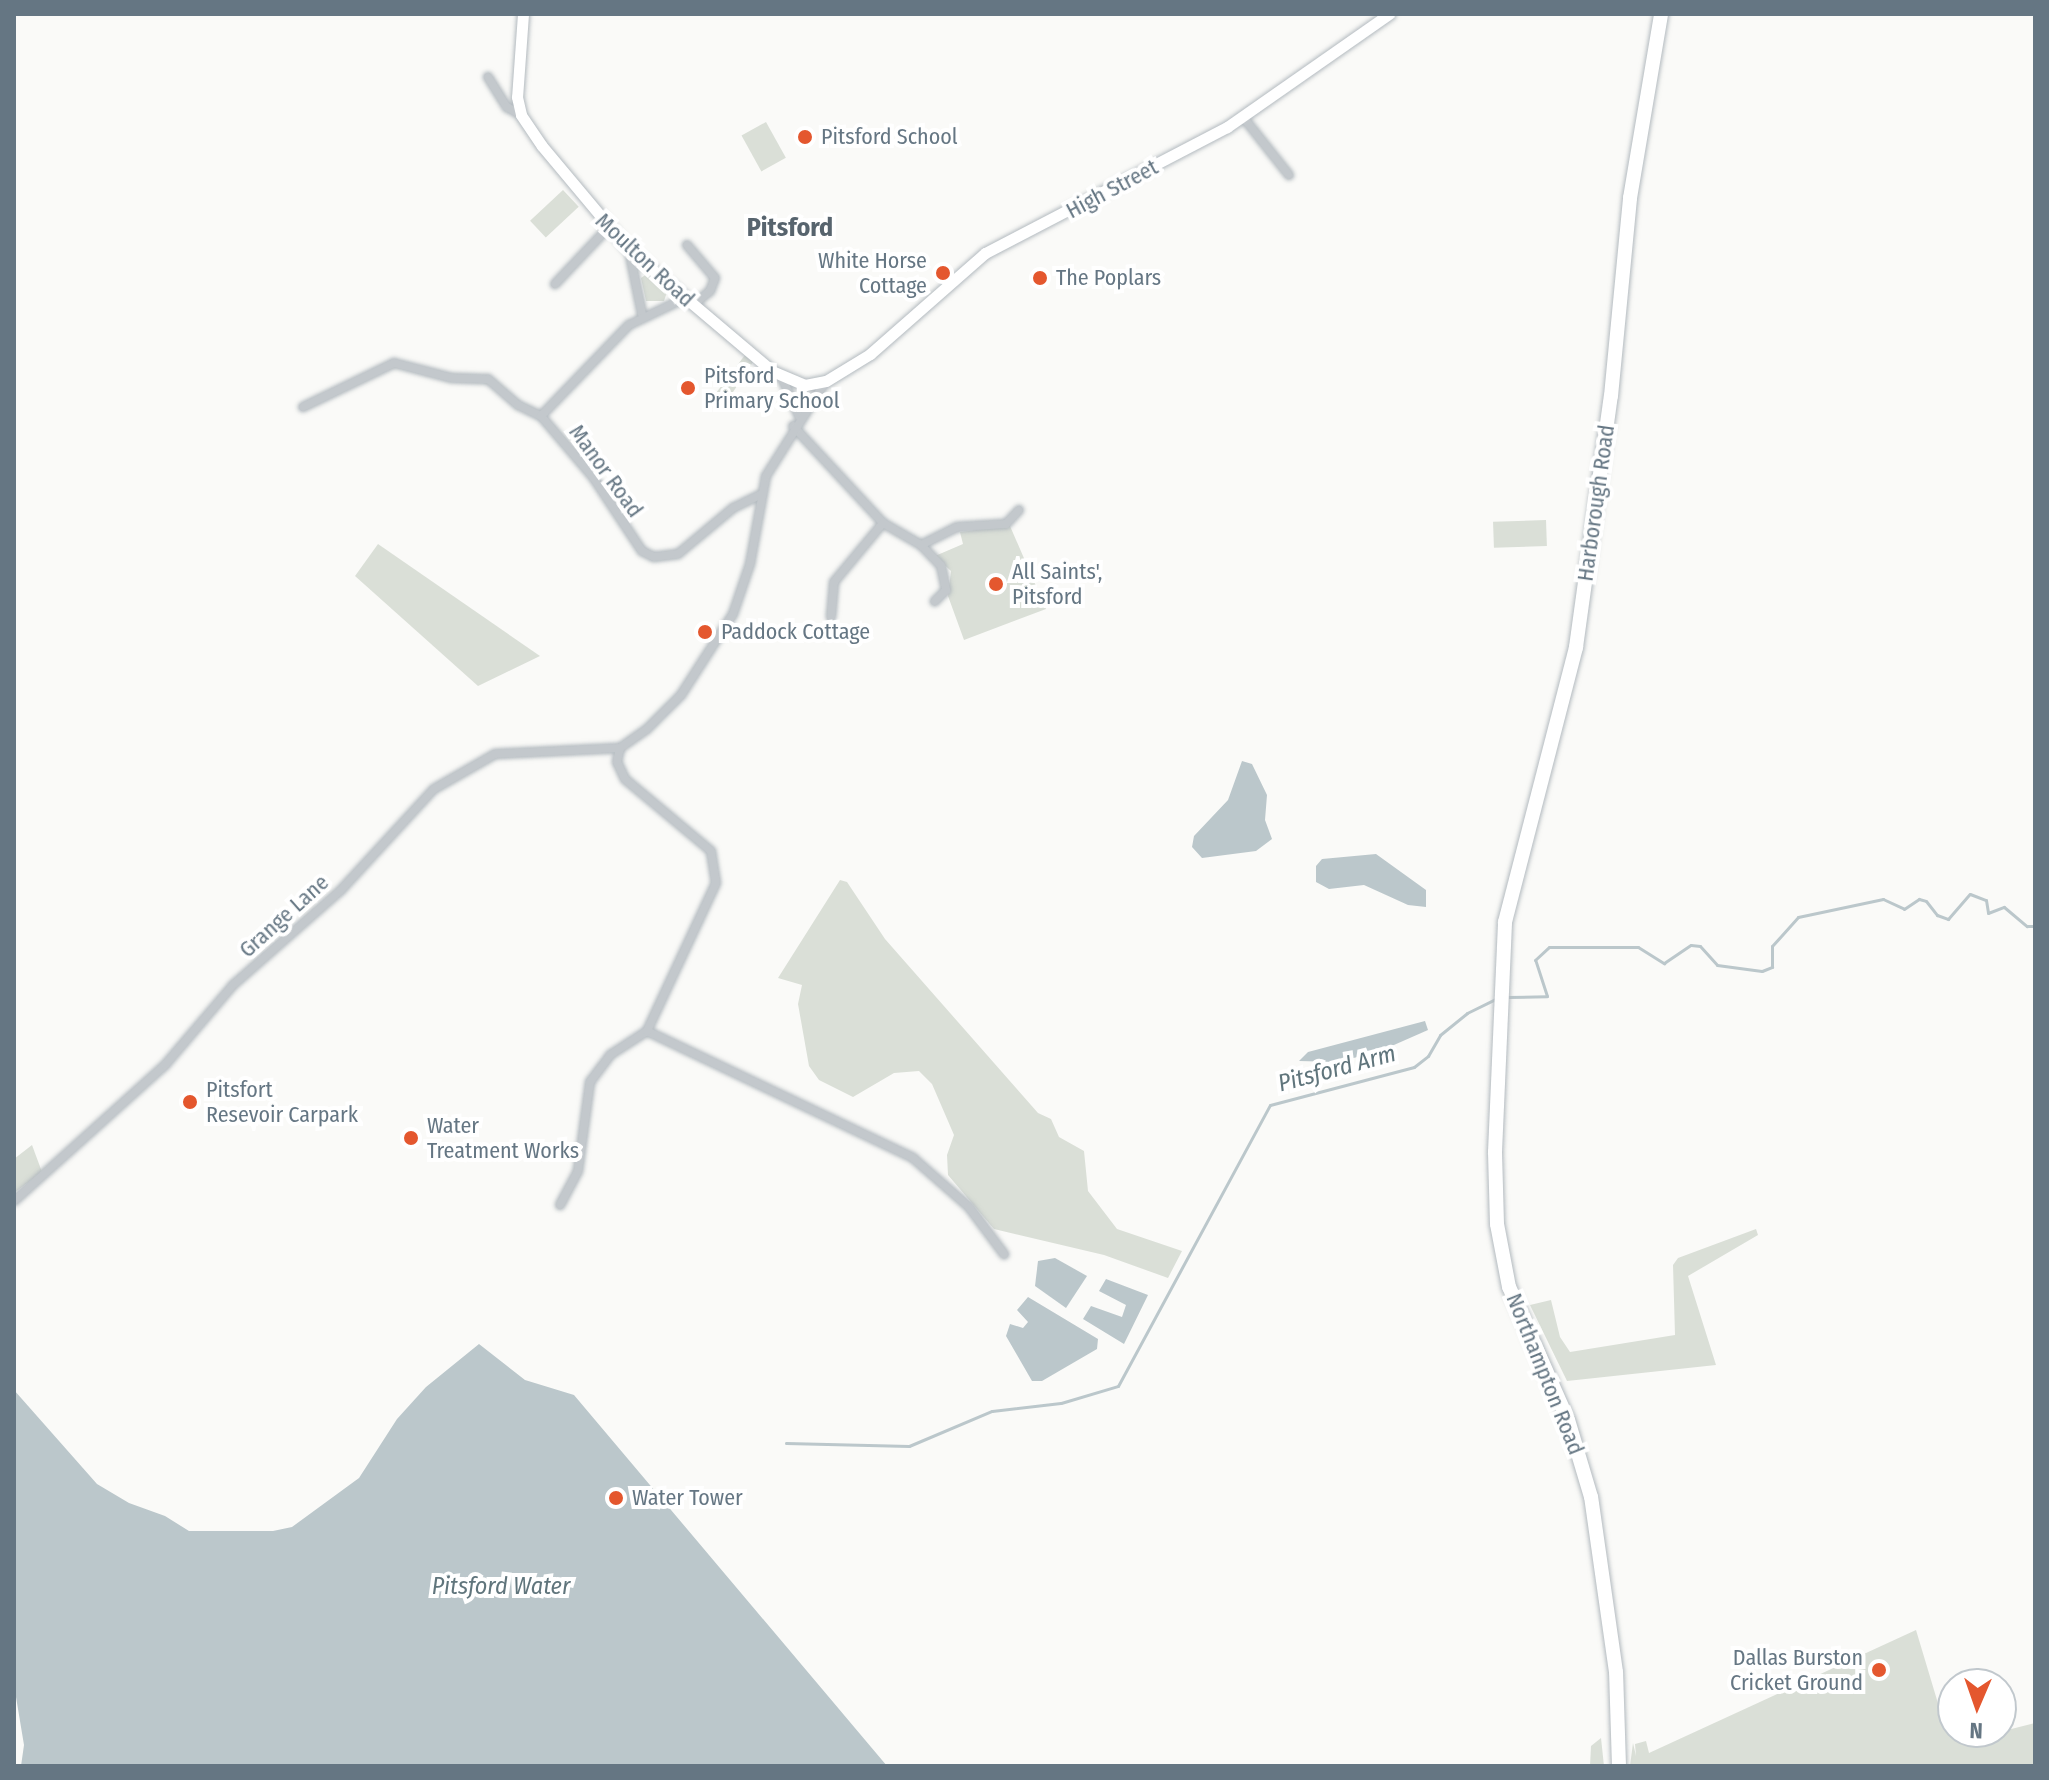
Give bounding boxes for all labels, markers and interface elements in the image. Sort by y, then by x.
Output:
place label: Pitsford School [821,124,958,150]
marker: Pitsford School [796,128,814,146]
street label: High Street [1062,154,1162,224]
street label: Moulton Road [590,208,700,312]
district label: Pitsford [747,212,833,244]
place label: White Horse Cottage [818,247,927,298]
marker: White Horse Cottage [934,264,952,282]
place label: The Poplars [1056,265,1161,291]
marker: The Poplars [1031,269,1049,287]
place label: Pitsford Primary School [704,362,840,414]
marker: Pitsford Primary School [679,379,697,397]
street label: Manor Road [564,420,648,522]
street label: Harborough Road [1572,423,1620,583]
place label: All Saints', Pitsford [1012,558,1102,610]
marker: All Saints', Pitsford [987,575,1005,593]
place label: Paddock Cottage [721,619,870,645]
marker: Paddock Cottage [696,623,714,641]
street label: Grange Lane [234,869,334,963]
water label: Pitsford Arm [1275,1039,1399,1099]
place label: Pitsfort Resevoir Carpark [206,1076,358,1128]
marker: Pitsfort Resevoir Carpark [181,1093,199,1111]
place label: Water Treatment Works [427,1112,579,1164]
marker: Water Treatment Works [402,1129,420,1147]
street label: Northampton Road [1501,1290,1589,1458]
place label: Water Tower [632,1485,743,1511]
marker: Water Tower [607,1489,625,1507]
water label: Pitsford Water [432,1573,570,1601]
place label: Dallas Burston Cricket Ground [1730,1644,1863,1696]
marker: Dallas Burston Cricket Ground [1870,1661,1888,1679]
north arrow [1937,1668,2017,1748]
text: N [1969,1717,1983,1744]

